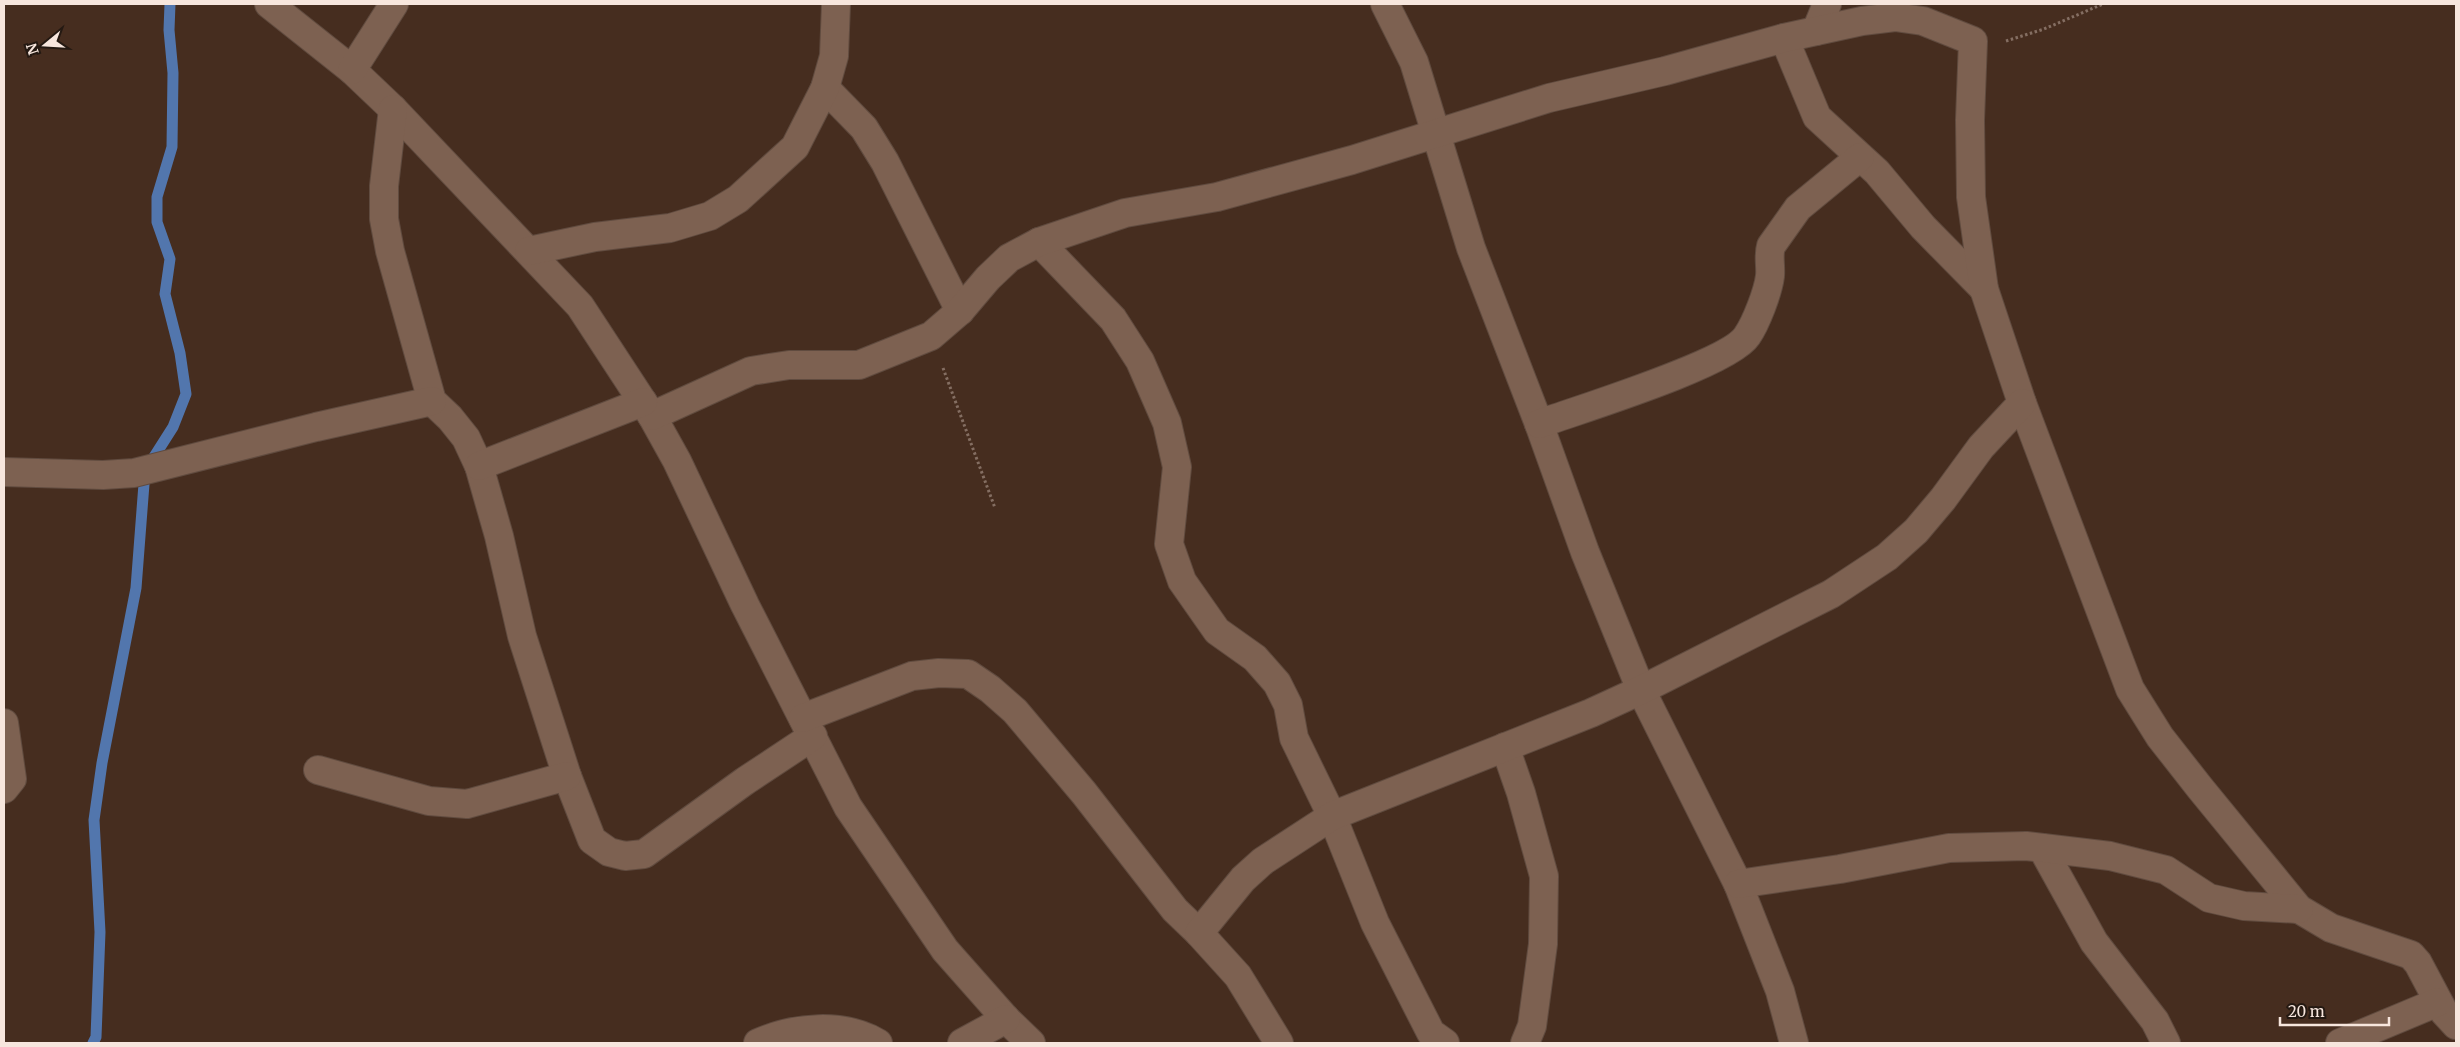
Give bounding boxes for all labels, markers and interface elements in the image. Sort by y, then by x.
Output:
north arrow [20,20,70,70]
text: N [22,41,43,57]
scale bar [2280,994,2389,1026]
text: 20 m [2288,1002,2325,1021]

